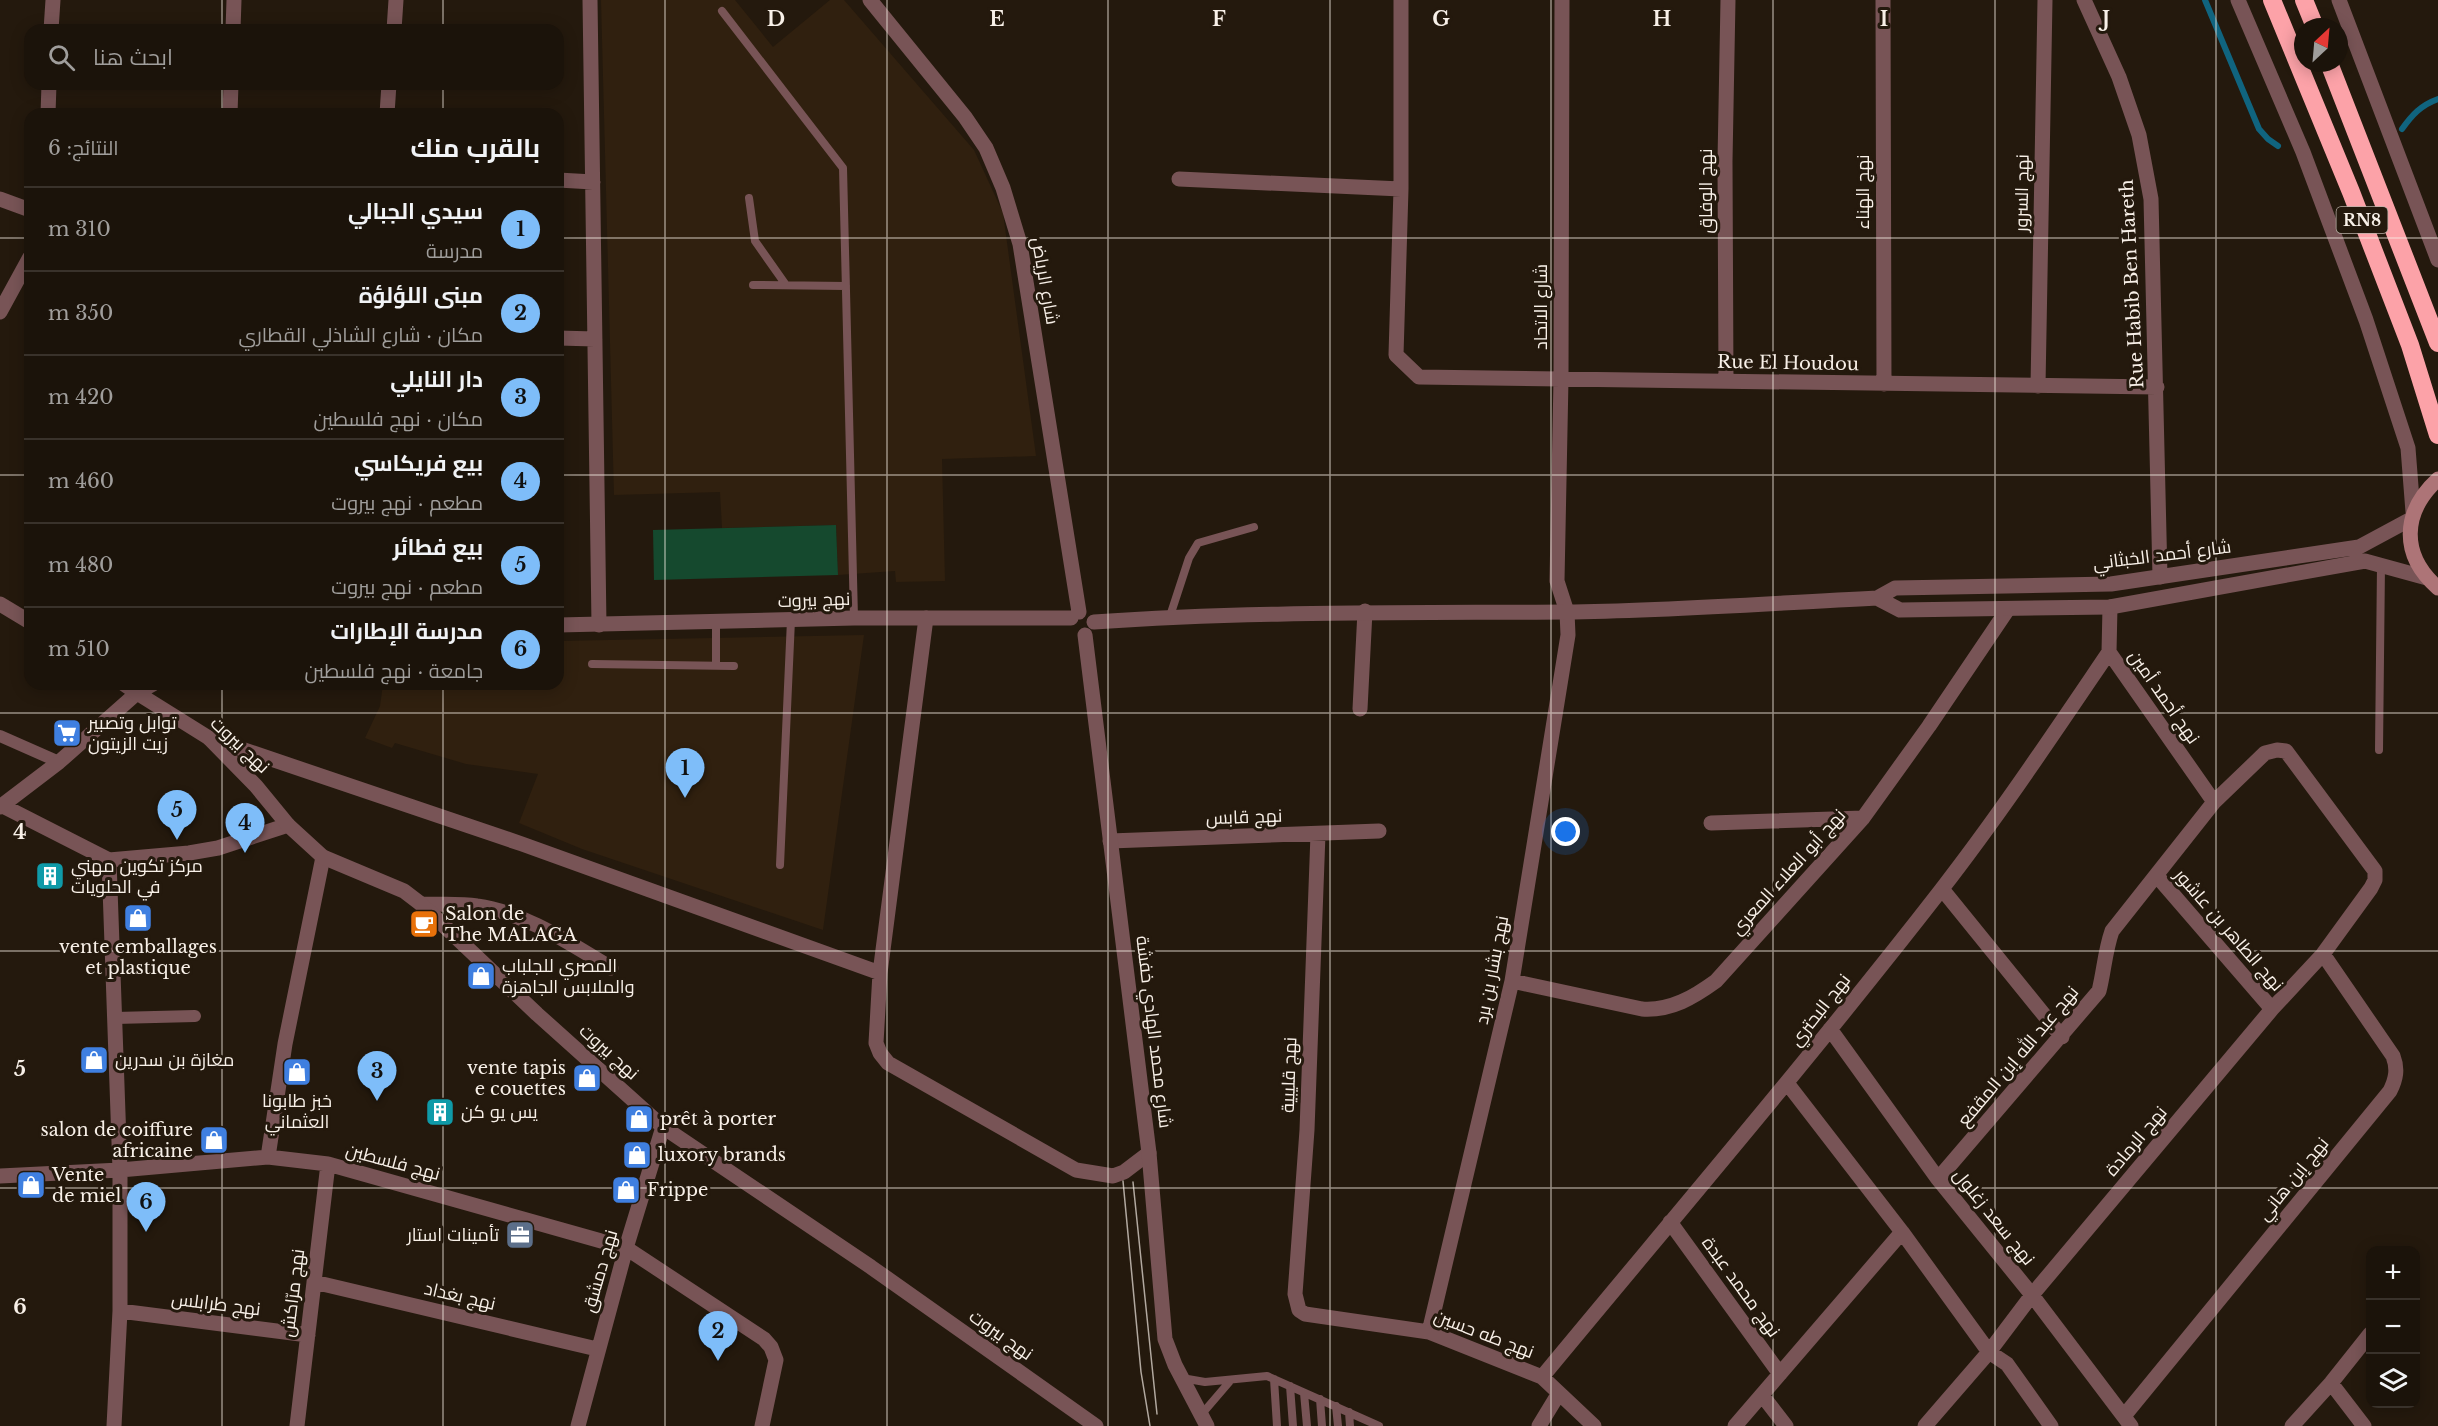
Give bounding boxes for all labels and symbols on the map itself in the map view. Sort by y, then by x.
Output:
text: D [767,7,785,31]
text: E [989,7,1005,31]
text: F [1212,7,1226,31]
text: G [1432,7,1450,31]
text: H [1653,7,1672,31]
text: I [1880,7,1888,31]
text: J [2098,7,2110,31]
north arrow [2294,18,2348,72]
street label: نهج الوفاق [1695,148,1718,234]
street label: نهج الهناء [1852,154,1875,230]
street label: نهج السرور [2010,154,2035,233]
street label: Rue Habib Ben Hareth [2116,179,2148,389]
road number: RN8 [2336,207,2388,233]
street label: شارع الرياض [1026,236,1063,327]
street label: شارع الاتحاد [1530,264,1553,350]
street label: Rue El Houdou [1717,351,1859,375]
street label: شارع أحمد الخبثاني [2092,536,2233,577]
street label: نهج بيروت [777,588,851,613]
street label: نهج أحمد أمين [2123,646,2204,749]
place label: توابل وتصبير زيت الزيتون [87,712,177,755]
street label: نهج بيروت [205,712,274,779]
supermarket icon: توابل وتصبير زيت الزيتون [51,717,83,749]
pin: 1 [666,748,704,798]
pin: 5 [158,790,196,840]
pin: 4 [226,804,264,853]
street label: نهج قابس [1205,805,1283,830]
street label: نهج أبو العلاء المعري [1726,805,1852,941]
your location [1551,817,1580,846]
text: 4 [13,820,27,844]
place label: مركز تكوين مهني في الحلويات [71,855,203,901]
building icon: مركز تكوين مهني في الحلويات [34,860,66,892]
street label: نهج الطاهر بن عاشور [2168,863,2288,996]
shop icon: vente emballages et plastique [122,902,154,934]
place label: Salon de The MALAGA [445,903,578,946]
cafe icon: Salon de The MALAGA [408,908,440,940]
street label: نهج بشار بن برد [1471,914,1514,1026]
street label: شارع محمد الهادي خفشة [1128,935,1177,1130]
place label: vente emballages et plastique [59,936,217,979]
place label: المصري للجلباب والملابس الجاهزة [502,955,634,998]
shop icon: المصري للجلباب والملابس الجاهزة [465,960,497,992]
street label: نهج البحتري [1785,969,1857,1052]
street label: نهج عبد الله إبن المقفع [1952,981,2084,1131]
street label: نهج بيروت [574,1020,643,1085]
street label: نهج قليبية [1277,1037,1302,1113]
shop icon: مغازة بن سدرين [78,1044,110,1076]
place label: مغازة بن سدرين [115,1049,234,1071]
pin: 3 [358,1052,397,1101]
shop icon: خبز طابونا العثماني [281,1056,313,1088]
text: 5 [14,1057,26,1081]
place label: vente tapis e couettes [467,1057,566,1100]
shop icon: vente tapis e couettes [571,1062,603,1094]
place label: خبز طابونا العثماني [262,1090,332,1136]
building icon: يس يو كن [424,1096,456,1128]
place label: يس يو كن [461,1101,538,1123]
street label: نهج الرمادة [2100,1102,2172,1181]
shop icon: prêt à porter [623,1103,655,1135]
place label: prêt à porter [660,1108,777,1130]
place label: salon de coiffure africaine [41,1119,193,1162]
shop icon: salon de coiffure africaine [198,1124,230,1156]
street label: نهج إبن هاني [2253,1133,2336,1227]
street label: نهج فلسطين [343,1139,442,1186]
shop icon: luxory brands [621,1139,653,1171]
place label: luxory brands [658,1144,786,1166]
place label: Vente de miel [51,1164,121,1207]
street label: نهج سعد زغلول [1948,1164,2040,1270]
shop icon: Vente de miel [15,1169,47,1201]
shop icon: Frippe [610,1174,642,1206]
place label: Frippe [647,1179,708,1201]
pin: 6 [126,1182,166,1232]
office icon: تأمينات استار [504,1219,536,1251]
place label: تأمينات استار [406,1224,499,1246]
street label: نهج دمشق [578,1227,623,1315]
street label: نهج محمد عبدة [1696,1233,1785,1342]
street label: نهج مرّاكش [277,1248,310,1338]
street label: نهج بغداد [422,1277,498,1316]
street label: نهج طرابلس [170,1288,262,1321]
text: 6 [13,1295,27,1319]
street label: نهج بيروت [964,1305,1037,1366]
street label: نهج طه حسين [1430,1305,1537,1364]
pin: 2 [698,1312,738,1361]

